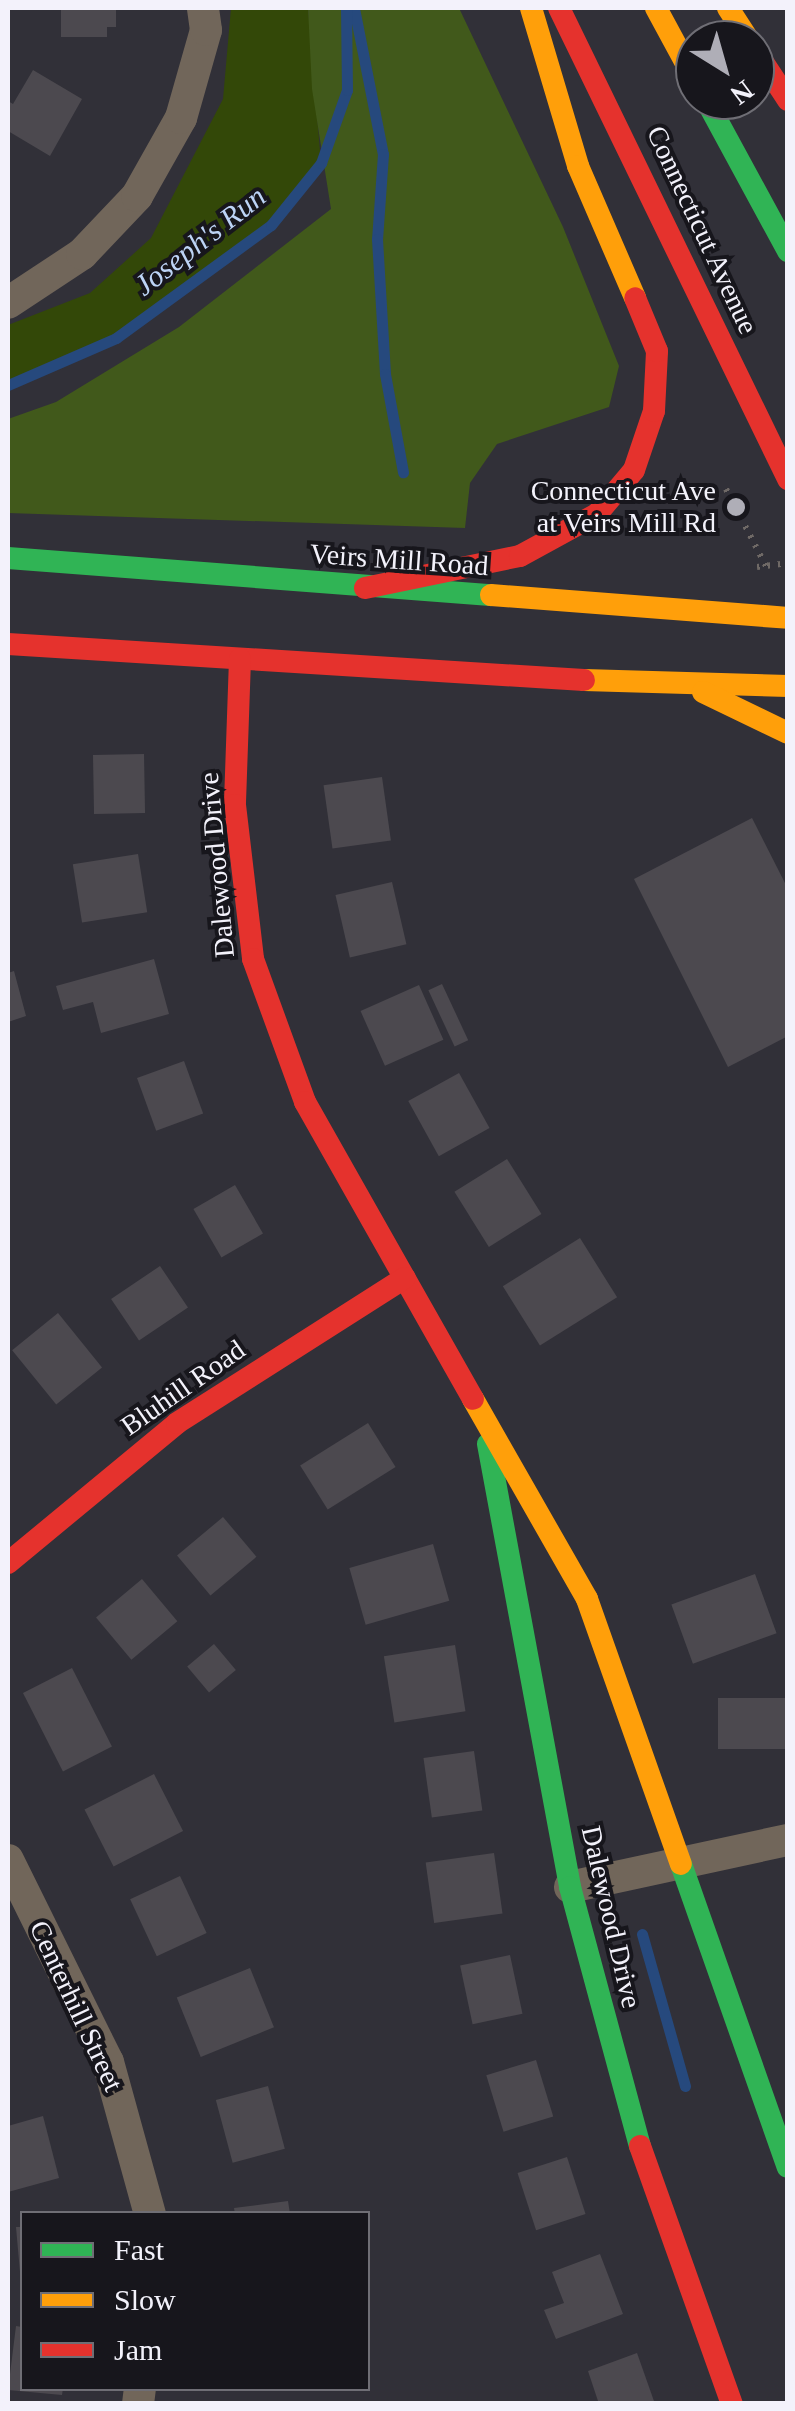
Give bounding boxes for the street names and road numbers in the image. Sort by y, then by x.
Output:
street label: Connecticut Avenue [639,120,765,340]
street label: Veirs Mill Road [309,537,489,583]
street label: Dalewood Drive [192,771,242,959]
street label: Bluhill Road [114,1333,252,1443]
street label: Dalewood Drive [574,1823,648,2011]
street label: Centerhill Street [22,1915,130,2097]

